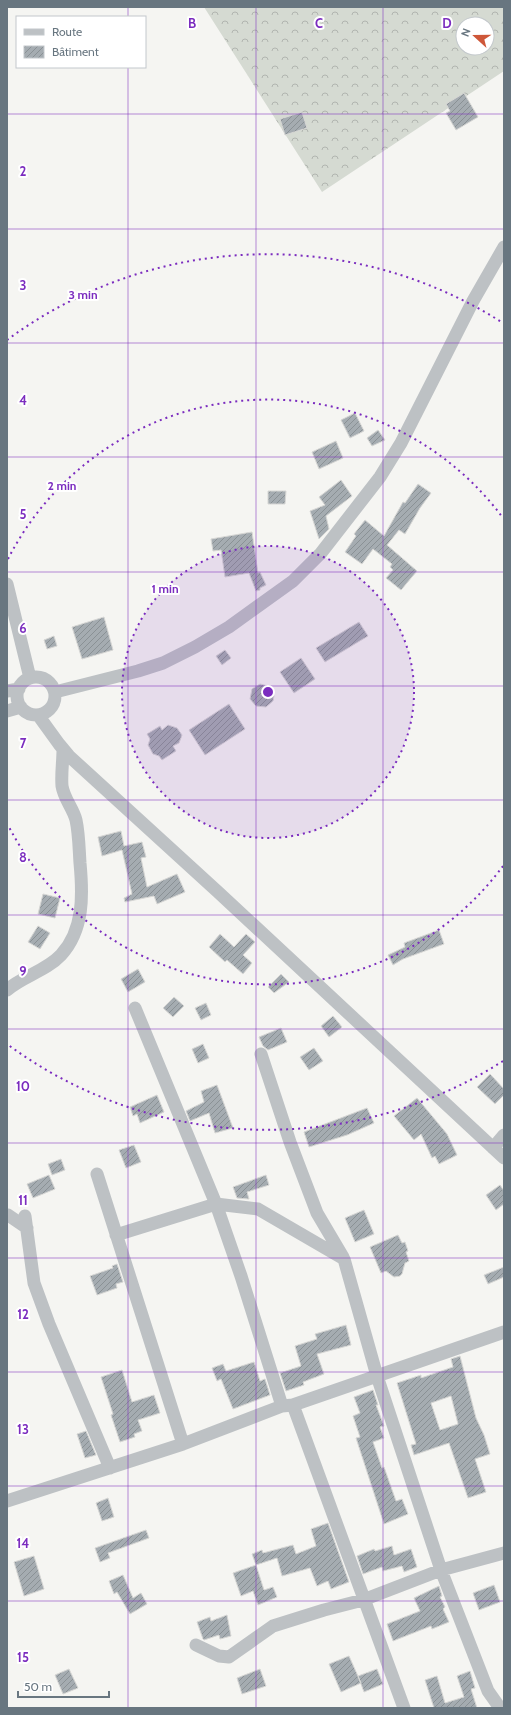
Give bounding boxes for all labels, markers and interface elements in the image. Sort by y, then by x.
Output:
text: B [188,15,196,31]
text: C [315,15,323,31]
text: D [442,15,452,31]
legend [16,16,146,68]
north arrow [455,16,495,56]
text: Route [52,24,82,39]
text: N [458,26,474,39]
text: Bâtiment [52,44,99,59]
text: 2 [20,163,27,179]
text: 3 [19,277,27,293]
text: 3 min [68,287,98,302]
text: 4 [19,392,27,408]
text: 2 min [48,478,76,493]
text: 5 [20,506,27,522]
text: 1 min [151,581,179,596]
text: 6 [19,620,27,636]
centre of rings [261,685,275,699]
text: 7 [20,735,27,751]
text: 8 [19,849,27,865]
text: 9 [19,963,27,979]
text: 10 [16,1078,30,1094]
text: 11 [18,1192,28,1208]
text: 12 [17,1306,29,1322]
text: 13 [17,1421,29,1437]
text: 14 [17,1535,29,1551]
text: 15 [17,1649,29,1665]
scale bar [18,1673,109,1699]
text: 50 m [24,1679,52,1694]

